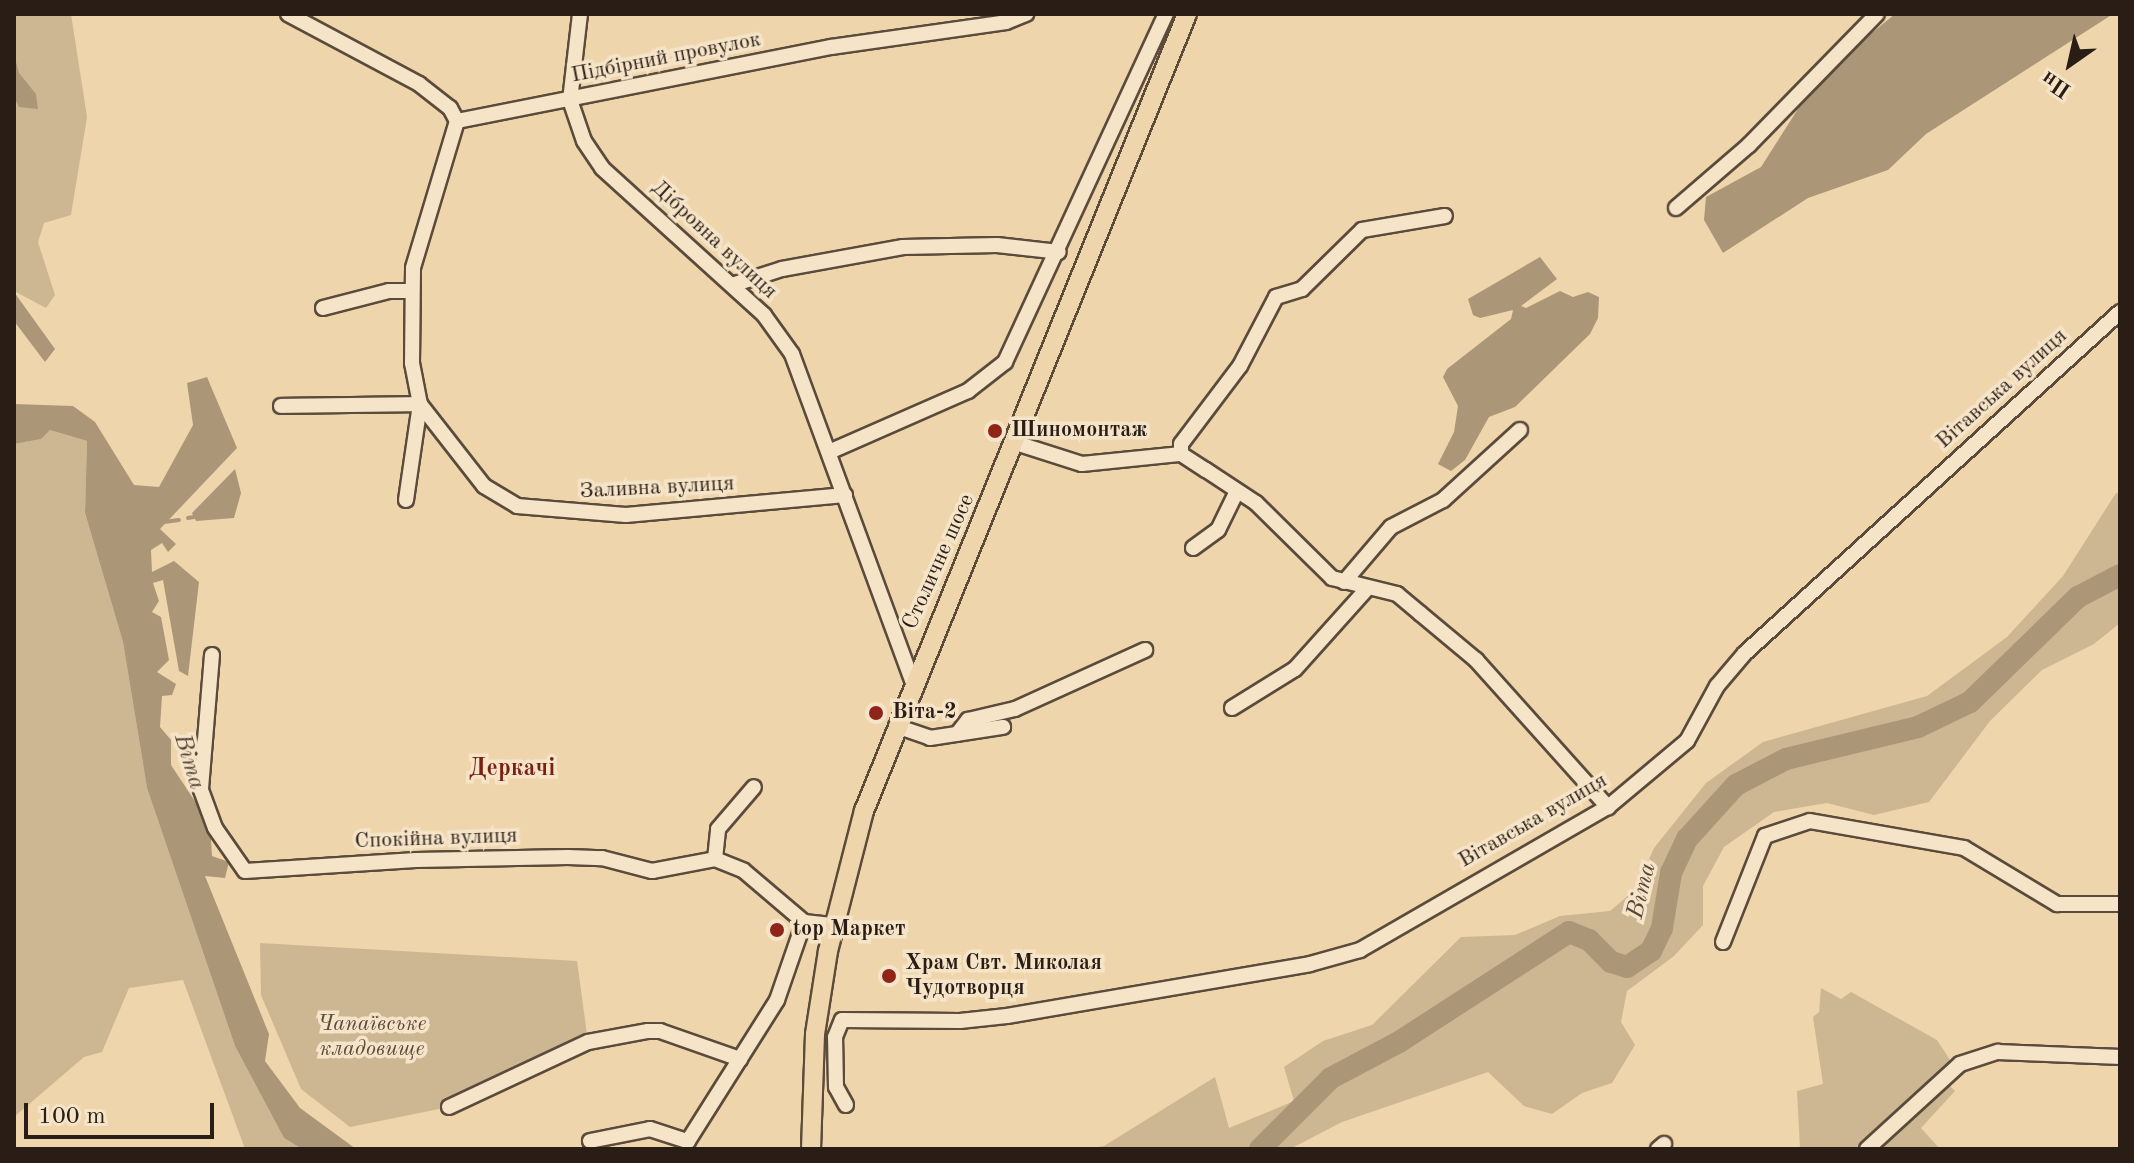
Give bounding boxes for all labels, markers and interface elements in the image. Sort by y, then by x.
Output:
north arrow [2030,24,2110,104]
street label: Підбірний провулок [569,27,763,89]
text: Пн [2038,66,2075,102]
street label: Дібровна вулиця [646,175,782,305]
street label: Вітавська вулиця [1931,323,2073,455]
place label: Шиномонтаж [1011,418,1147,444]
marker: Шиномонтаж [986,422,1004,440]
street label: Заливна вулиця [579,471,735,505]
street label: Столичне шосе [897,490,981,634]
place label: Віта-2 [892,700,957,726]
marker: Віта-2 [867,704,885,722]
water label: Віта [166,731,210,793]
district label: Деркачі [469,756,555,784]
street label: Вітавська вулиця [1454,768,1612,874]
street label: Спокійна вулиця [354,823,518,855]
water label: Віта [1622,860,1664,922]
place label: top Маркет [793,917,906,943]
marker: top Маркет [768,921,786,939]
place label: Храм Свт. Миколая Чудотворця [905,950,1102,1002]
marker: Храм Свт. Миколая Чудотворця [880,967,898,985]
park label: Чапаївське кладовище [317,1011,427,1062]
scale bar [28,1087,218,1137]
text: 100 m [38,1105,106,1129]

